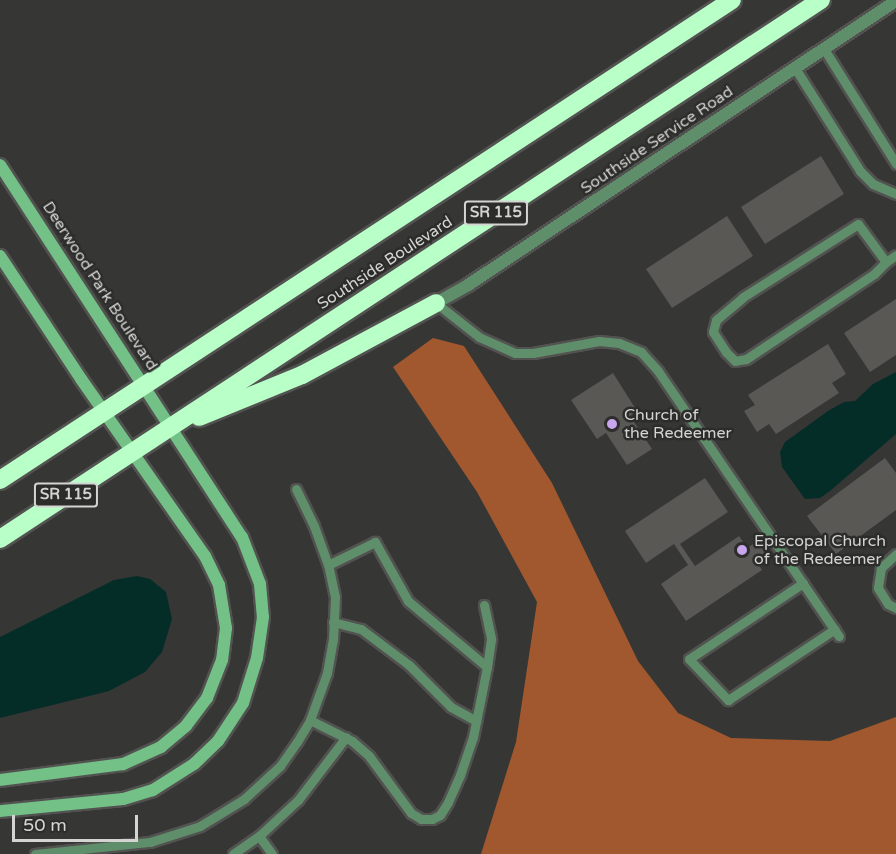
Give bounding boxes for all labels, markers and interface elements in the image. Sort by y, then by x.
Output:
street label: Southside Service Road [577,82,737,198]
street label: Deerwood Park Boulevard [38,198,162,374]
road number: SR 115 [463,201,529,225]
street label: Southside Boulevard [314,212,456,314]
place label: Church of the Redeemer [624,405,732,443]
marker: Church of the Redeemer [605,417,619,431]
road number: SR 115 [33,483,99,507]
place label: Episcopal Church of the Redeemer [754,531,886,569]
marker: Episcopal Church of the Redeemer [735,543,749,557]
scale bar [15,803,141,841]
text: 50 m [23,814,67,836]

